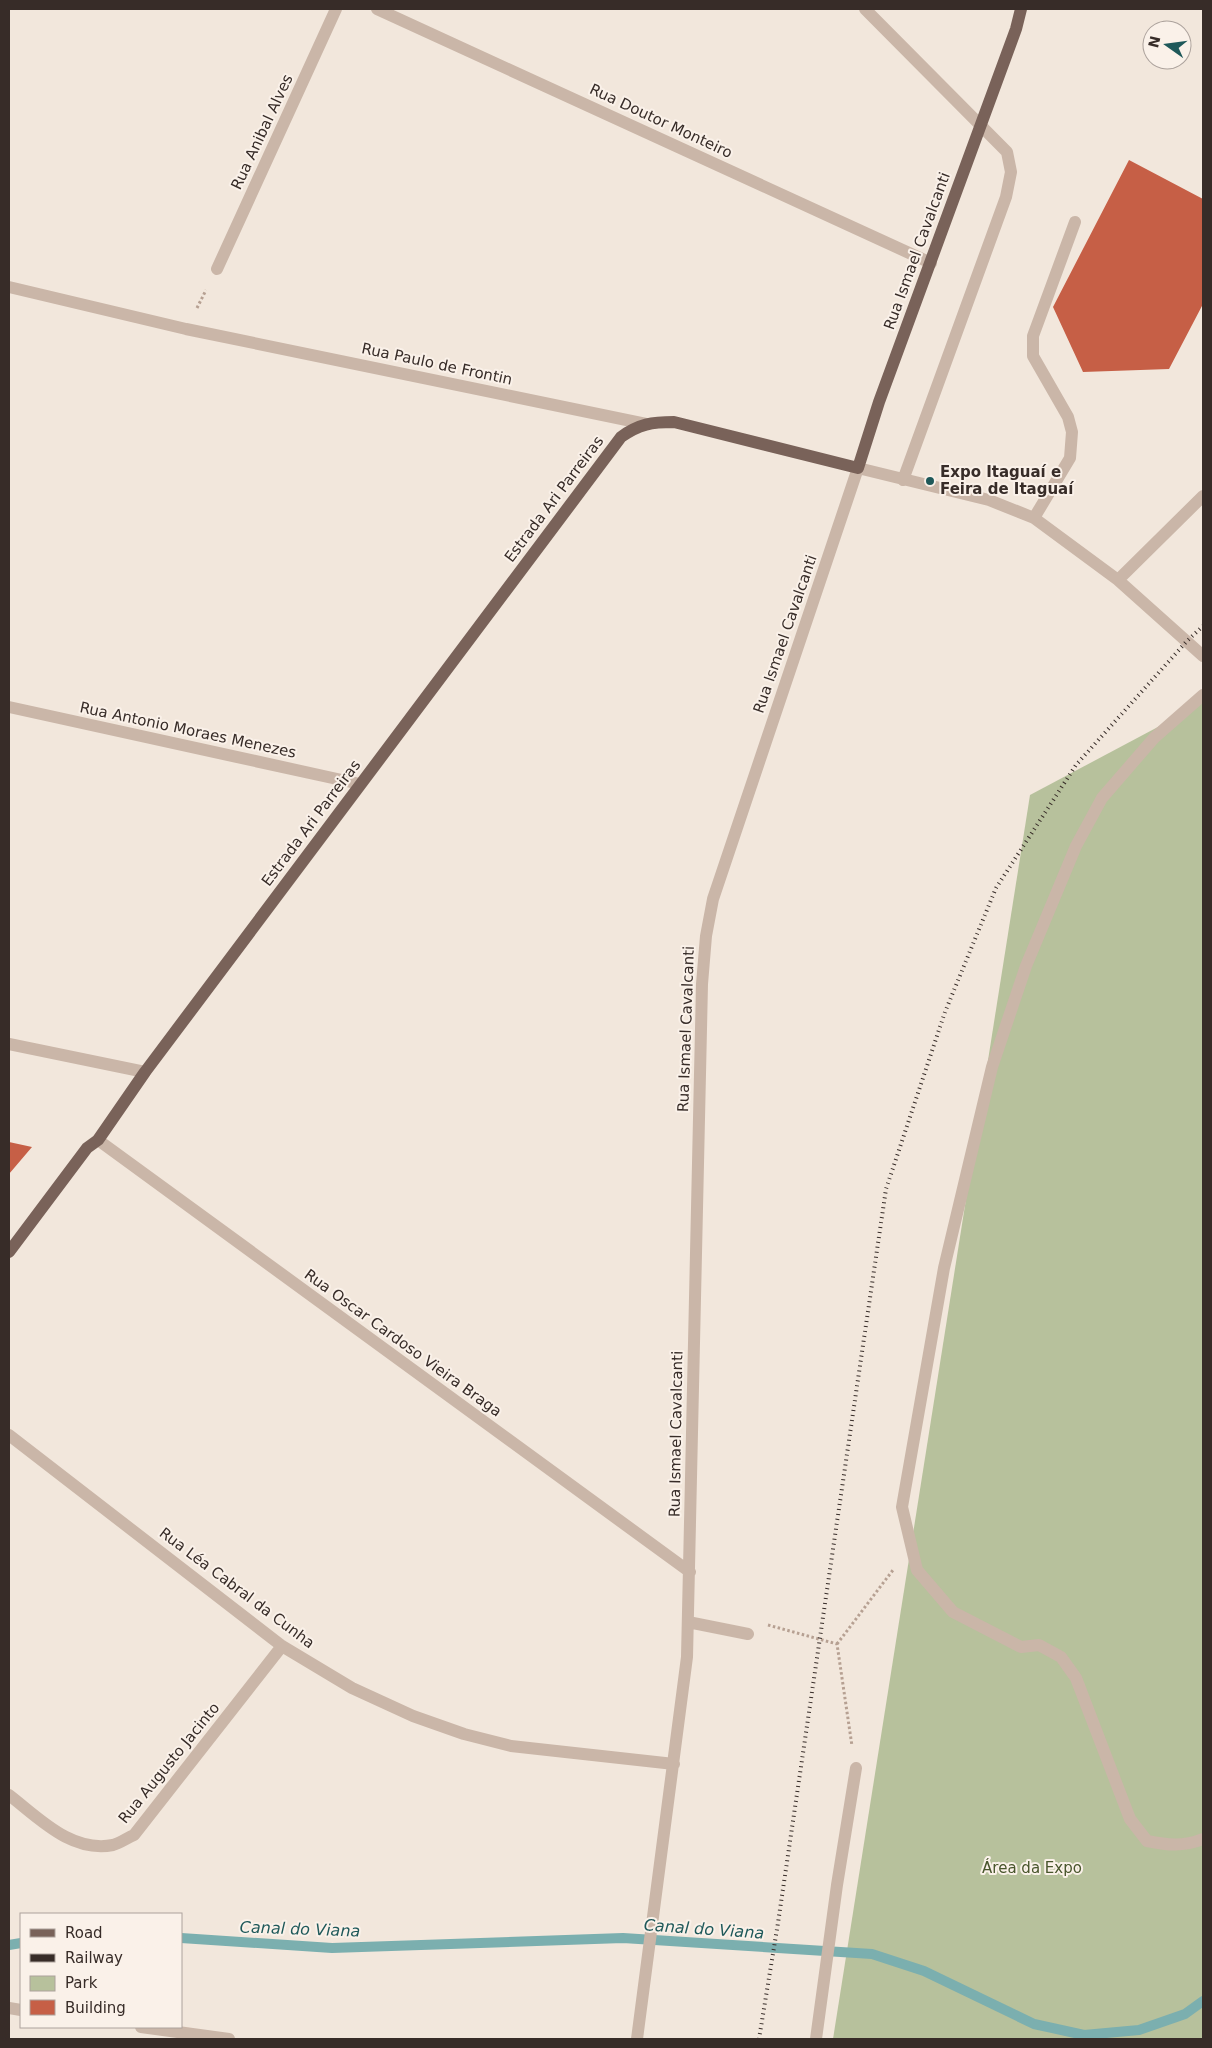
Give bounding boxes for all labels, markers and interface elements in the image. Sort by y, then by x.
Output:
north arrow [1142,20,1192,70]
text: N [1145,34,1164,49]
street label: Rua Anibal Alves [227,71,297,193]
street label: Rua Doutor Monteiro [587,80,735,162]
street label: Rua Ismael Cavalcanti [880,170,954,332]
street label: Rua Paulo de Frontin [360,339,514,389]
street label: Estrada Ari Parreiras [501,432,607,566]
place label: Expo Itaguaí e Feira de Itaguaí [940,463,1074,498]
marker: Expo Itaguaí e Feira de Itaguaí [924,475,936,487]
street label: Rua Ismael Cavalcanti [749,552,821,716]
street label: Rua Antonio Moraes Menezes [78,698,298,762]
street label: Estrada Ari Parreiras [258,756,364,890]
street label: Rua Ismael Cavalcanti [674,946,698,1112]
street label: Rua Oscar Cardoso Vieira Braga [301,1265,505,1421]
street label: Rua Ismael Cavalcanti [666,1351,686,1517]
street label: Rua Léa Cabral da Cunha [156,1524,318,1652]
street label: Rua Augusto Jacinto [115,1699,223,1827]
park label: Área da Expo [982,1858,1082,1877]
legend [20,1913,182,2028]
water label: Canal do Viana [643,1915,765,1943]
water label: Canal do Viana [239,1917,361,1941]
text: Road [65,1924,103,1942]
text: Railway [65,1949,123,1967]
text: Park [65,1974,98,1992]
text: Building [65,1999,126,2017]

